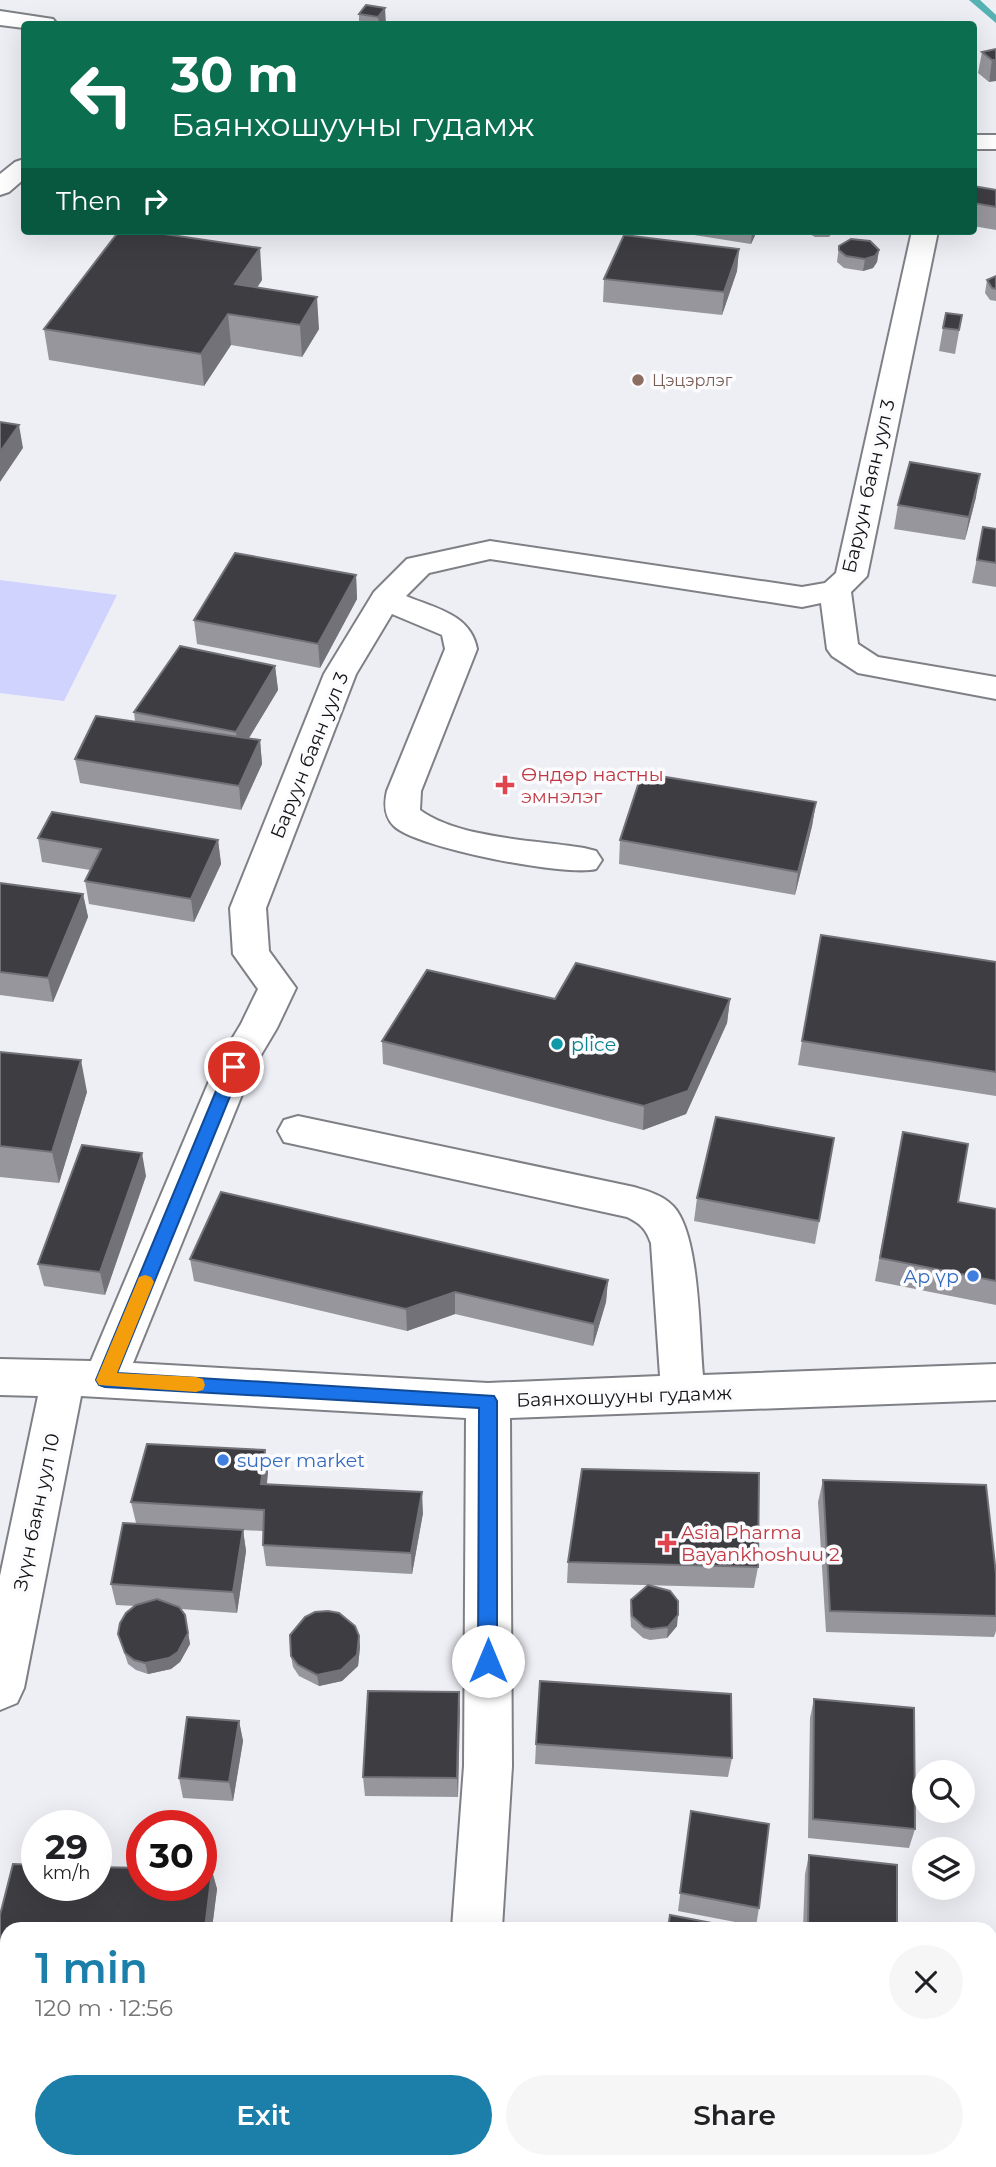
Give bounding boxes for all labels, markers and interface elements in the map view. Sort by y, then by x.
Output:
text: 30 m [171,45,299,104]
icon: left [56,49,147,140]
text: Баянхошууны гудамж [171,105,534,144]
icon: right [136,182,174,220]
text: Then [56,185,122,217]
place label: Цэцэрлэг [652,371,733,390]
marker: Цэцэрлэг [630,372,646,388]
street label: Баруун баян уул 3 [837,397,900,575]
street label: Баруун баян уул 3 [266,668,353,842]
place label: Өндөр настны эмнэлэг [521,763,664,808]
marker: Өндөр настны эмнэлэг [495,775,515,795]
place label: plice [571,1033,616,1056]
marker: plice [549,1036,565,1052]
pin [204,1037,264,1097]
icon: arrive [215,1048,253,1086]
place label: Ар үр [903,1265,959,1288]
marker: Ар үр [965,1268,981,1284]
street label: Баянхошууны гудамж [516,1381,733,1412]
street label: Зүүн баян уул 10 [9,1431,64,1593]
place label: super market [237,1449,365,1472]
marker: super market [215,1452,231,1468]
place label: Asia Pharma Bayankhoshuu 2 [681,1521,840,1566]
marker: Asia Pharma Bayankhoshuu 2 [659,1535,675,1551]
position arrow [451,1624,525,1698]
map controls [912,1760,975,1900]
button: search [912,1760,975,1823]
speed limit sign: 30 [126,1810,217,1901]
text: 29 [45,1825,88,1868]
button: layers [912,1837,975,1900]
text: km/h [42,1862,91,1884]
text: 1 min [35,1942,148,1994]
button: close [889,1945,963,2019]
text: 120 m · 12:56 [35,1994,173,2022]
button: Exit [35,2075,492,2155]
button: Share [506,2075,963,2155]

